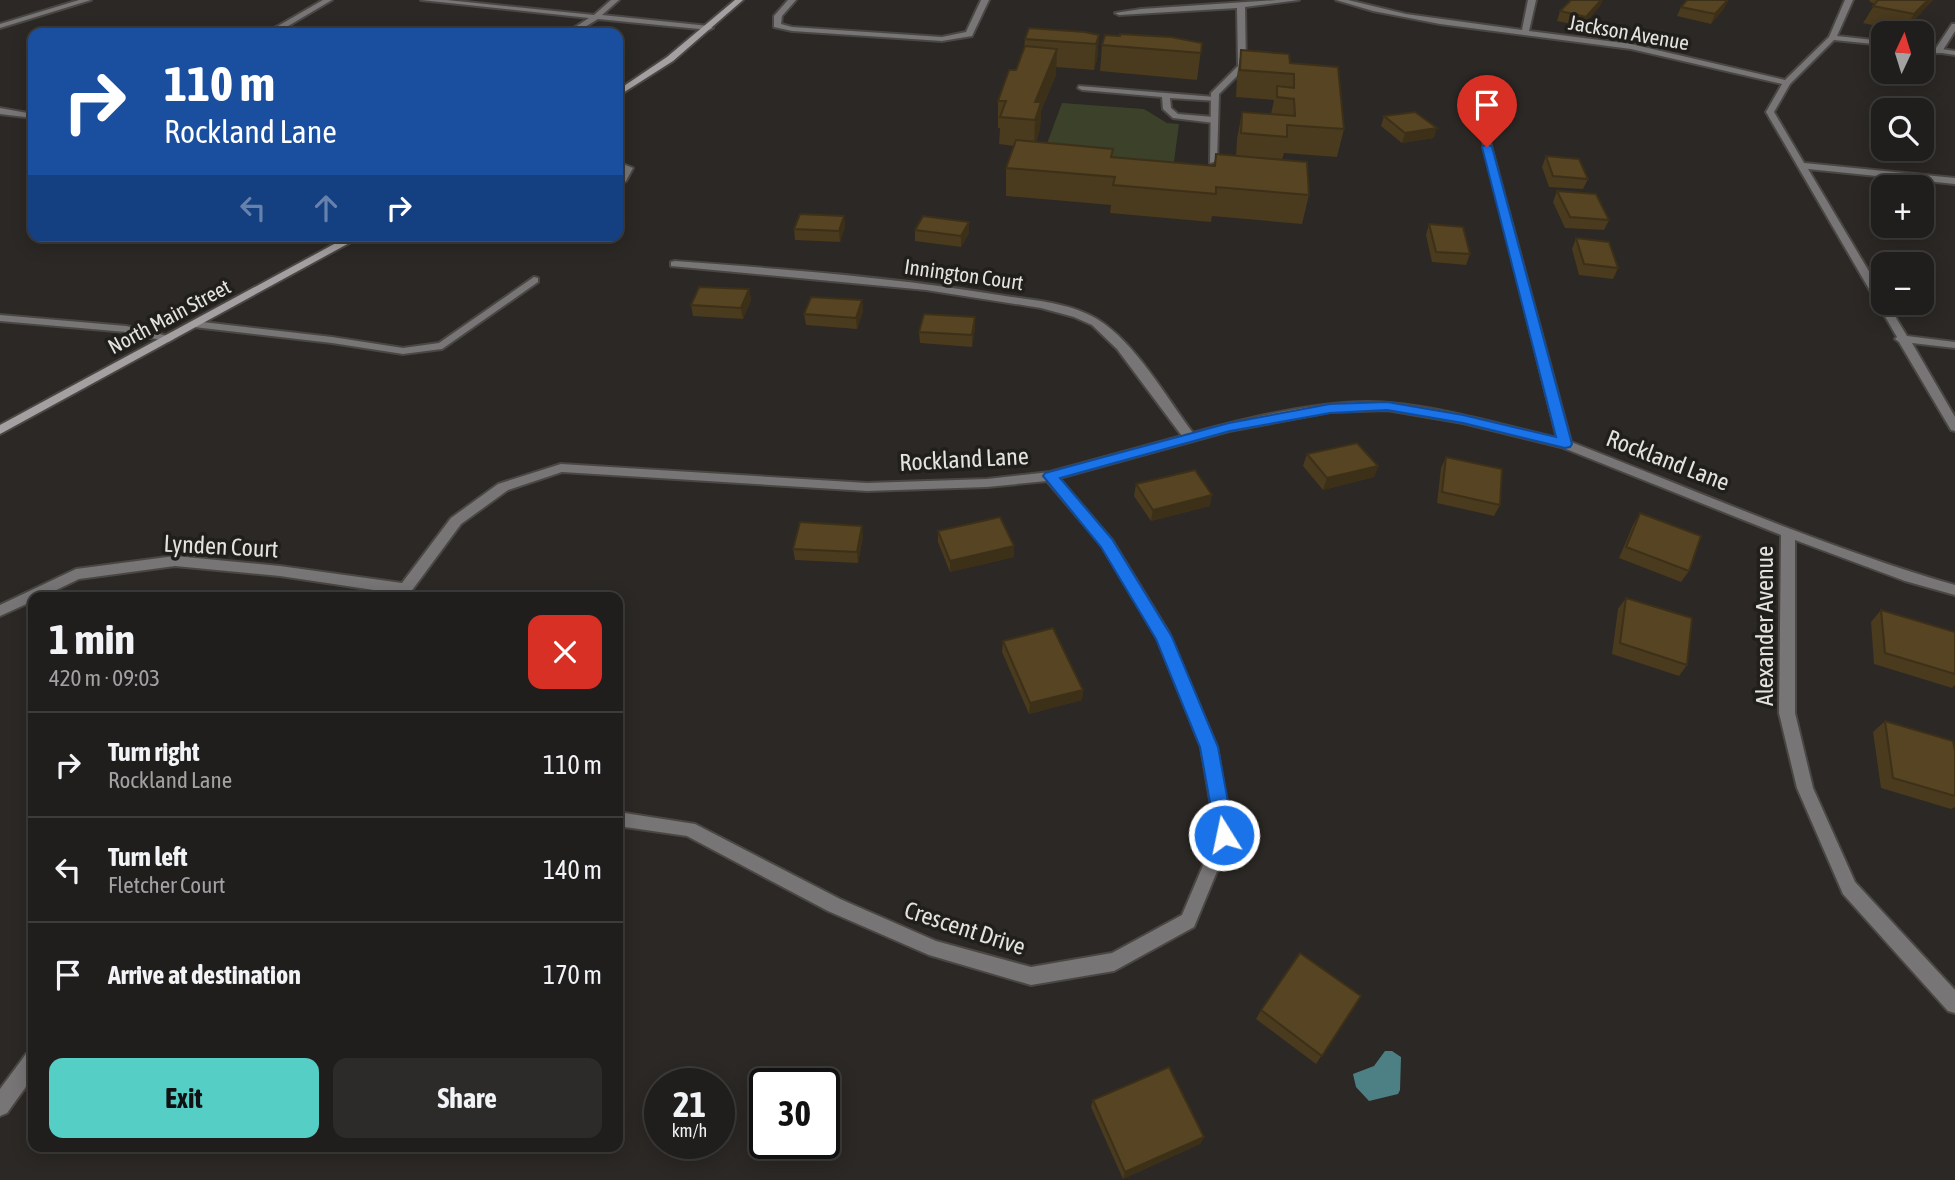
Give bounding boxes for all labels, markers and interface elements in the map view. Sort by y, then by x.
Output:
street label: Jackson Avenue [1567,10,1691,54]
north arrow [1871,21,1934,84]
map controls [1871,21,1934,315]
text: 110 m [164,55,275,111]
icon: right [49,56,140,147]
pin [1457,75,1517,147]
icon: arrive [1468,86,1506,124]
button: search [1871,98,1934,161]
text: Rockland Lane [164,113,337,150]
button: + [1871,175,1934,238]
icon: left [234,189,272,227]
icon: ahead [307,189,345,227]
icon: right [380,189,418,227]
button: − [1871,252,1934,315]
street label: Innington Court [903,254,1025,294]
street label: North Main Street [104,274,234,358]
street label: Rockland Lane [1603,424,1733,496]
street label: Rockland Lane [899,442,1029,476]
street label: Lynden Court [163,530,279,562]
street label: Alexander Avenue [1751,546,1778,706]
text: 1 min [49,615,135,663]
button: close [528,615,602,689]
text: 420 m · 09:03 [49,665,160,691]
text: Turn right [108,737,199,767]
icon: right [49,746,87,784]
text: 110 m [543,750,602,780]
text: Rockland Lane [108,767,232,793]
position arrow [1187,798,1261,872]
text: Turn left [108,842,188,872]
icon: left [49,851,87,889]
text: 140 m [543,855,602,885]
text: Fletcher Court [108,872,225,898]
street label: Crescent Drive [901,896,1029,960]
icon: arrive [49,956,87,994]
text: Arrive at destination [108,960,301,990]
text: 170 m [543,960,602,990]
button: Exit [49,1058,319,1138]
button: Share [333,1058,602,1138]
speed limit sign: 30 [749,1068,840,1159]
text: 21 [673,1084,706,1124]
text: km/h [672,1120,707,1141]

